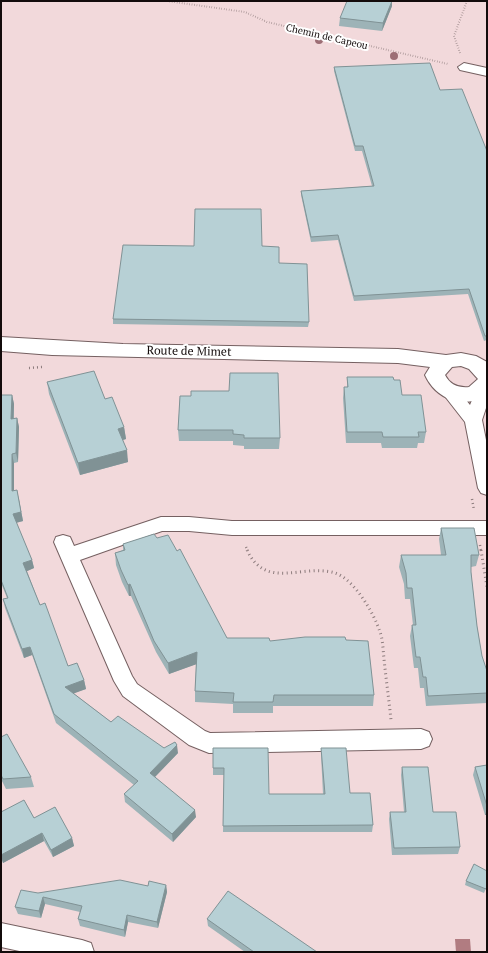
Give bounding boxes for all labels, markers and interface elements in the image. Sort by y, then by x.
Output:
street label: Chemin de Capeou [285,21,369,52]
street label: Route de Mimet [146,342,232,359]

